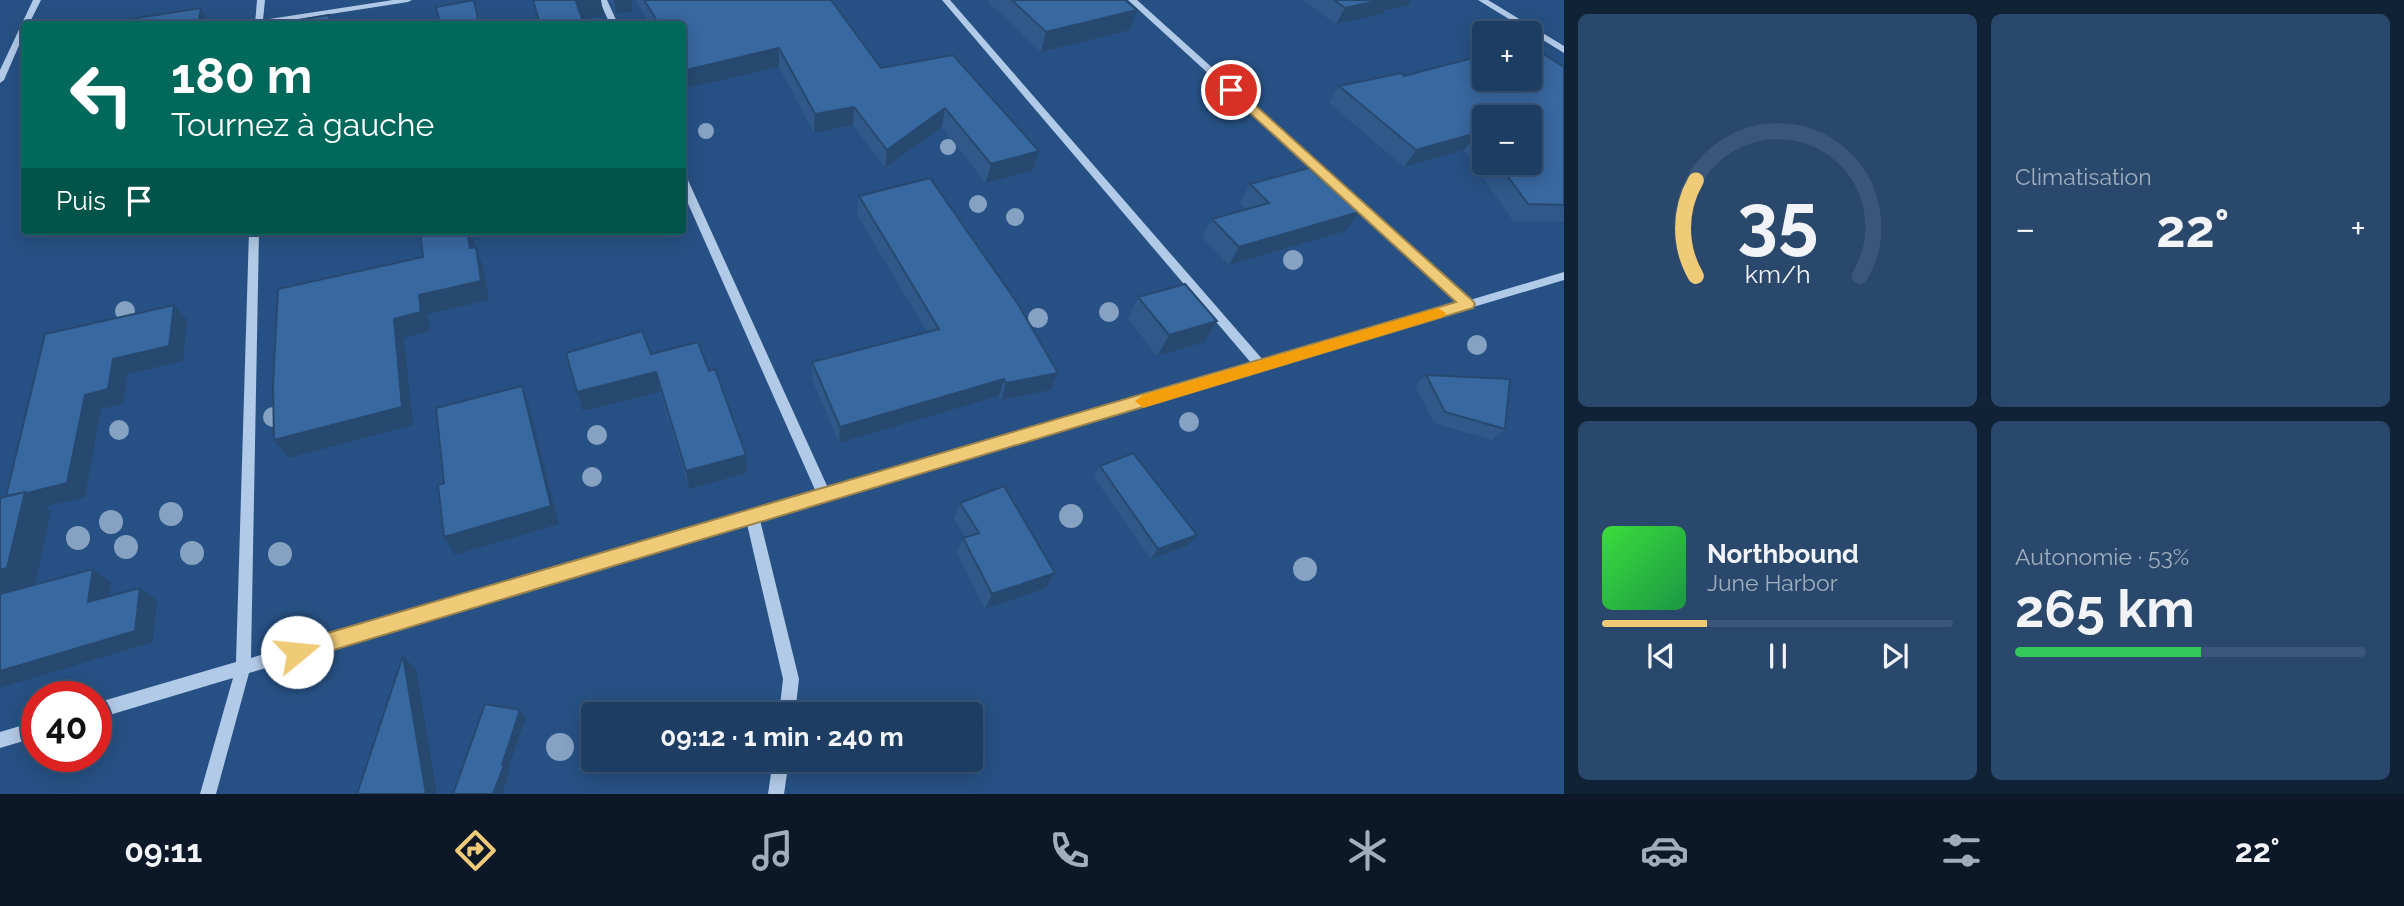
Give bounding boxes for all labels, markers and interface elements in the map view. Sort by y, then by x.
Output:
map controls [1472,21,1542,175]
button: + [1472,21,1542,91]
text: 180 m [171,47,312,104]
icon: left [56,49,147,140]
pin [1201,60,1261,120]
icon: arrive [1212,71,1250,109]
button: − [1472,105,1542,175]
text: Tournez à gauche [171,106,434,143]
text: Climatisation [2015,163,2152,190]
text: 35 [1737,179,1818,264]
icon: arrive [120,182,158,220]
text: Puis [56,186,106,216]
text: 22° [2156,198,2229,259]
text: − [2015,206,2035,251]
text: + [2350,206,2366,251]
text: km/h [1745,259,1810,289]
text: Northbound [1707,539,1859,569]
text: Autonomie · 53% [2015,543,2189,570]
text: June Harbor [1707,569,1838,596]
text: 265 km [2015,578,2195,639]
position arrow [260,615,334,689]
icon: previous [1642,637,1680,675]
icon: pause [1759,637,1797,675]
icon: next [1876,637,1914,675]
speed limit sign: 40 [21,681,112,772]
text: 09:12 · 1 min · 240 m [660,722,904,752]
icon: directions [451,826,500,875]
icon: music [748,826,797,875]
icon: phone [1045,826,1094,875]
icon: climate [1343,826,1392,875]
icon: car [1640,826,1689,875]
icon: filters [1937,826,1986,875]
text: 09:11 [124,832,202,869]
text: 22° [2235,832,2280,869]

